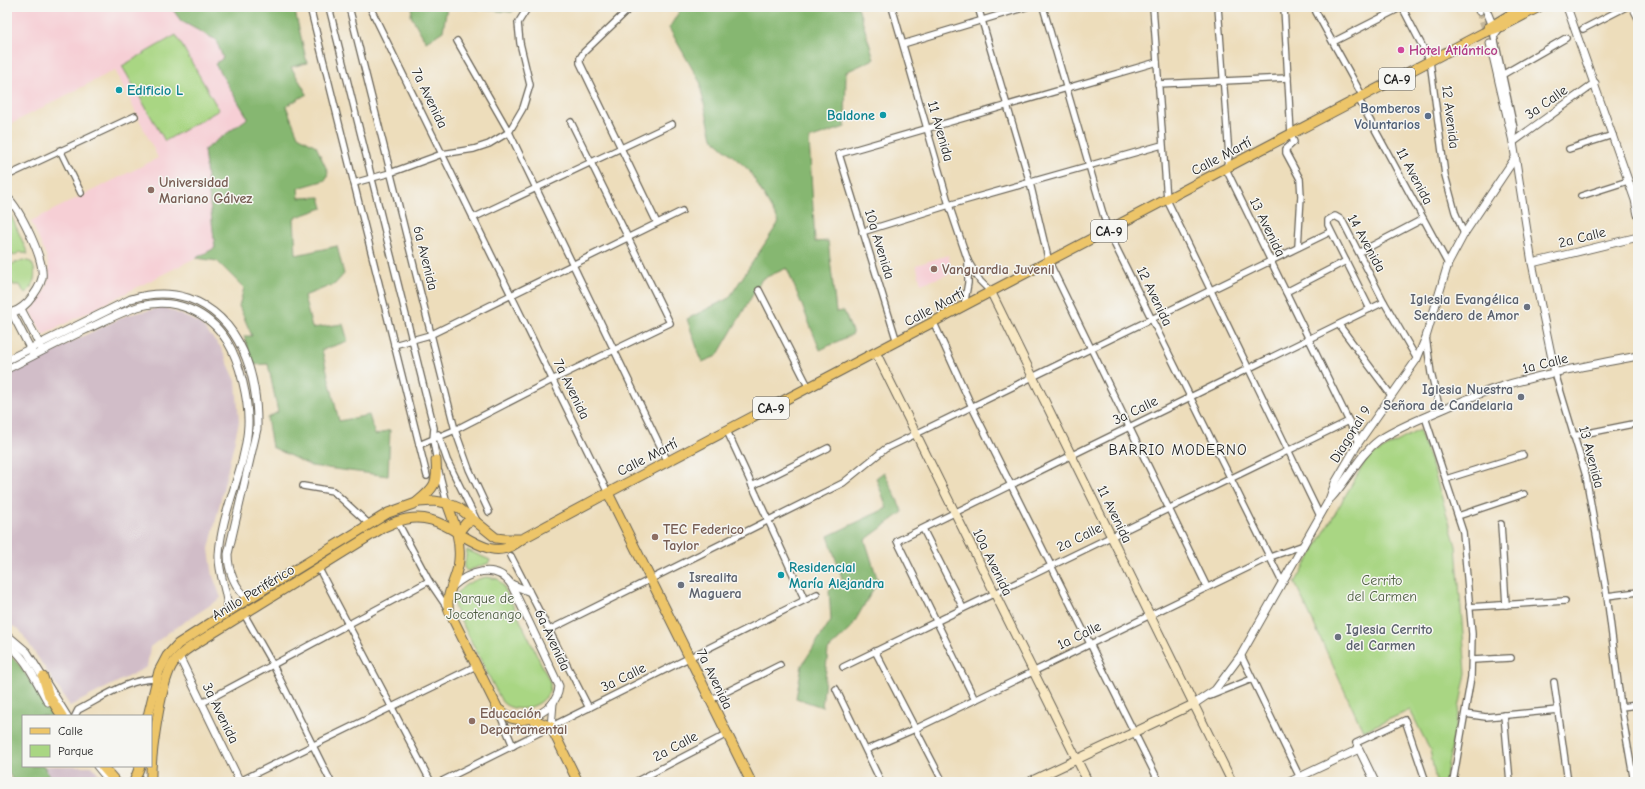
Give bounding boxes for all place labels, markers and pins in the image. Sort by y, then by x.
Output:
place label: Hotel Atlántico [1409,42,1498,59]
marker: Hotel Atlántico [1396,45,1406,55]
place label: Edificio L [127,82,183,99]
marker: Edificio L [114,85,124,95]
place label: Bomberos Voluntarios [1354,100,1420,133]
place label: Baldone [827,107,875,124]
marker: Baldone [878,110,888,120]
marker: Bomberos Voluntarios [1423,111,1433,121]
place label: Universidad Mariano Gálvez [159,174,252,207]
marker: Universidad Mariano Gálvez [146,185,156,195]
place label: Vanguardia Juvenil [942,261,1055,278]
marker: Vanguardia Juvenil [929,264,939,274]
place label: Iglesia Evangélica Sendero de Amor [1410,291,1519,324]
marker: Iglesia Evangélica Sendero de Amor [1522,302,1532,312]
place label: Iglesia Nuestra Señora de Candelaria [1383,381,1513,414]
marker: Iglesia Nuestra Señora de Candelaria [1516,392,1526,402]
place label: TEC Federico Taylor [663,521,744,554]
marker: TEC Federico Taylor [650,532,660,542]
place label: Residencial María Alejandra [789,559,884,592]
place label: Isrealita Maguera [689,569,742,602]
marker: Residencial María Alejandra [776,570,786,580]
marker: Isrealita Maguera [676,580,686,590]
place label: Iglesia Cerrito del Carmen [1346,621,1432,654]
marker: Iglesia Cerrito del Carmen [1333,632,1343,642]
place label: Educación Departamental [480,705,567,738]
marker: Educación Departamental [467,716,477,726]

